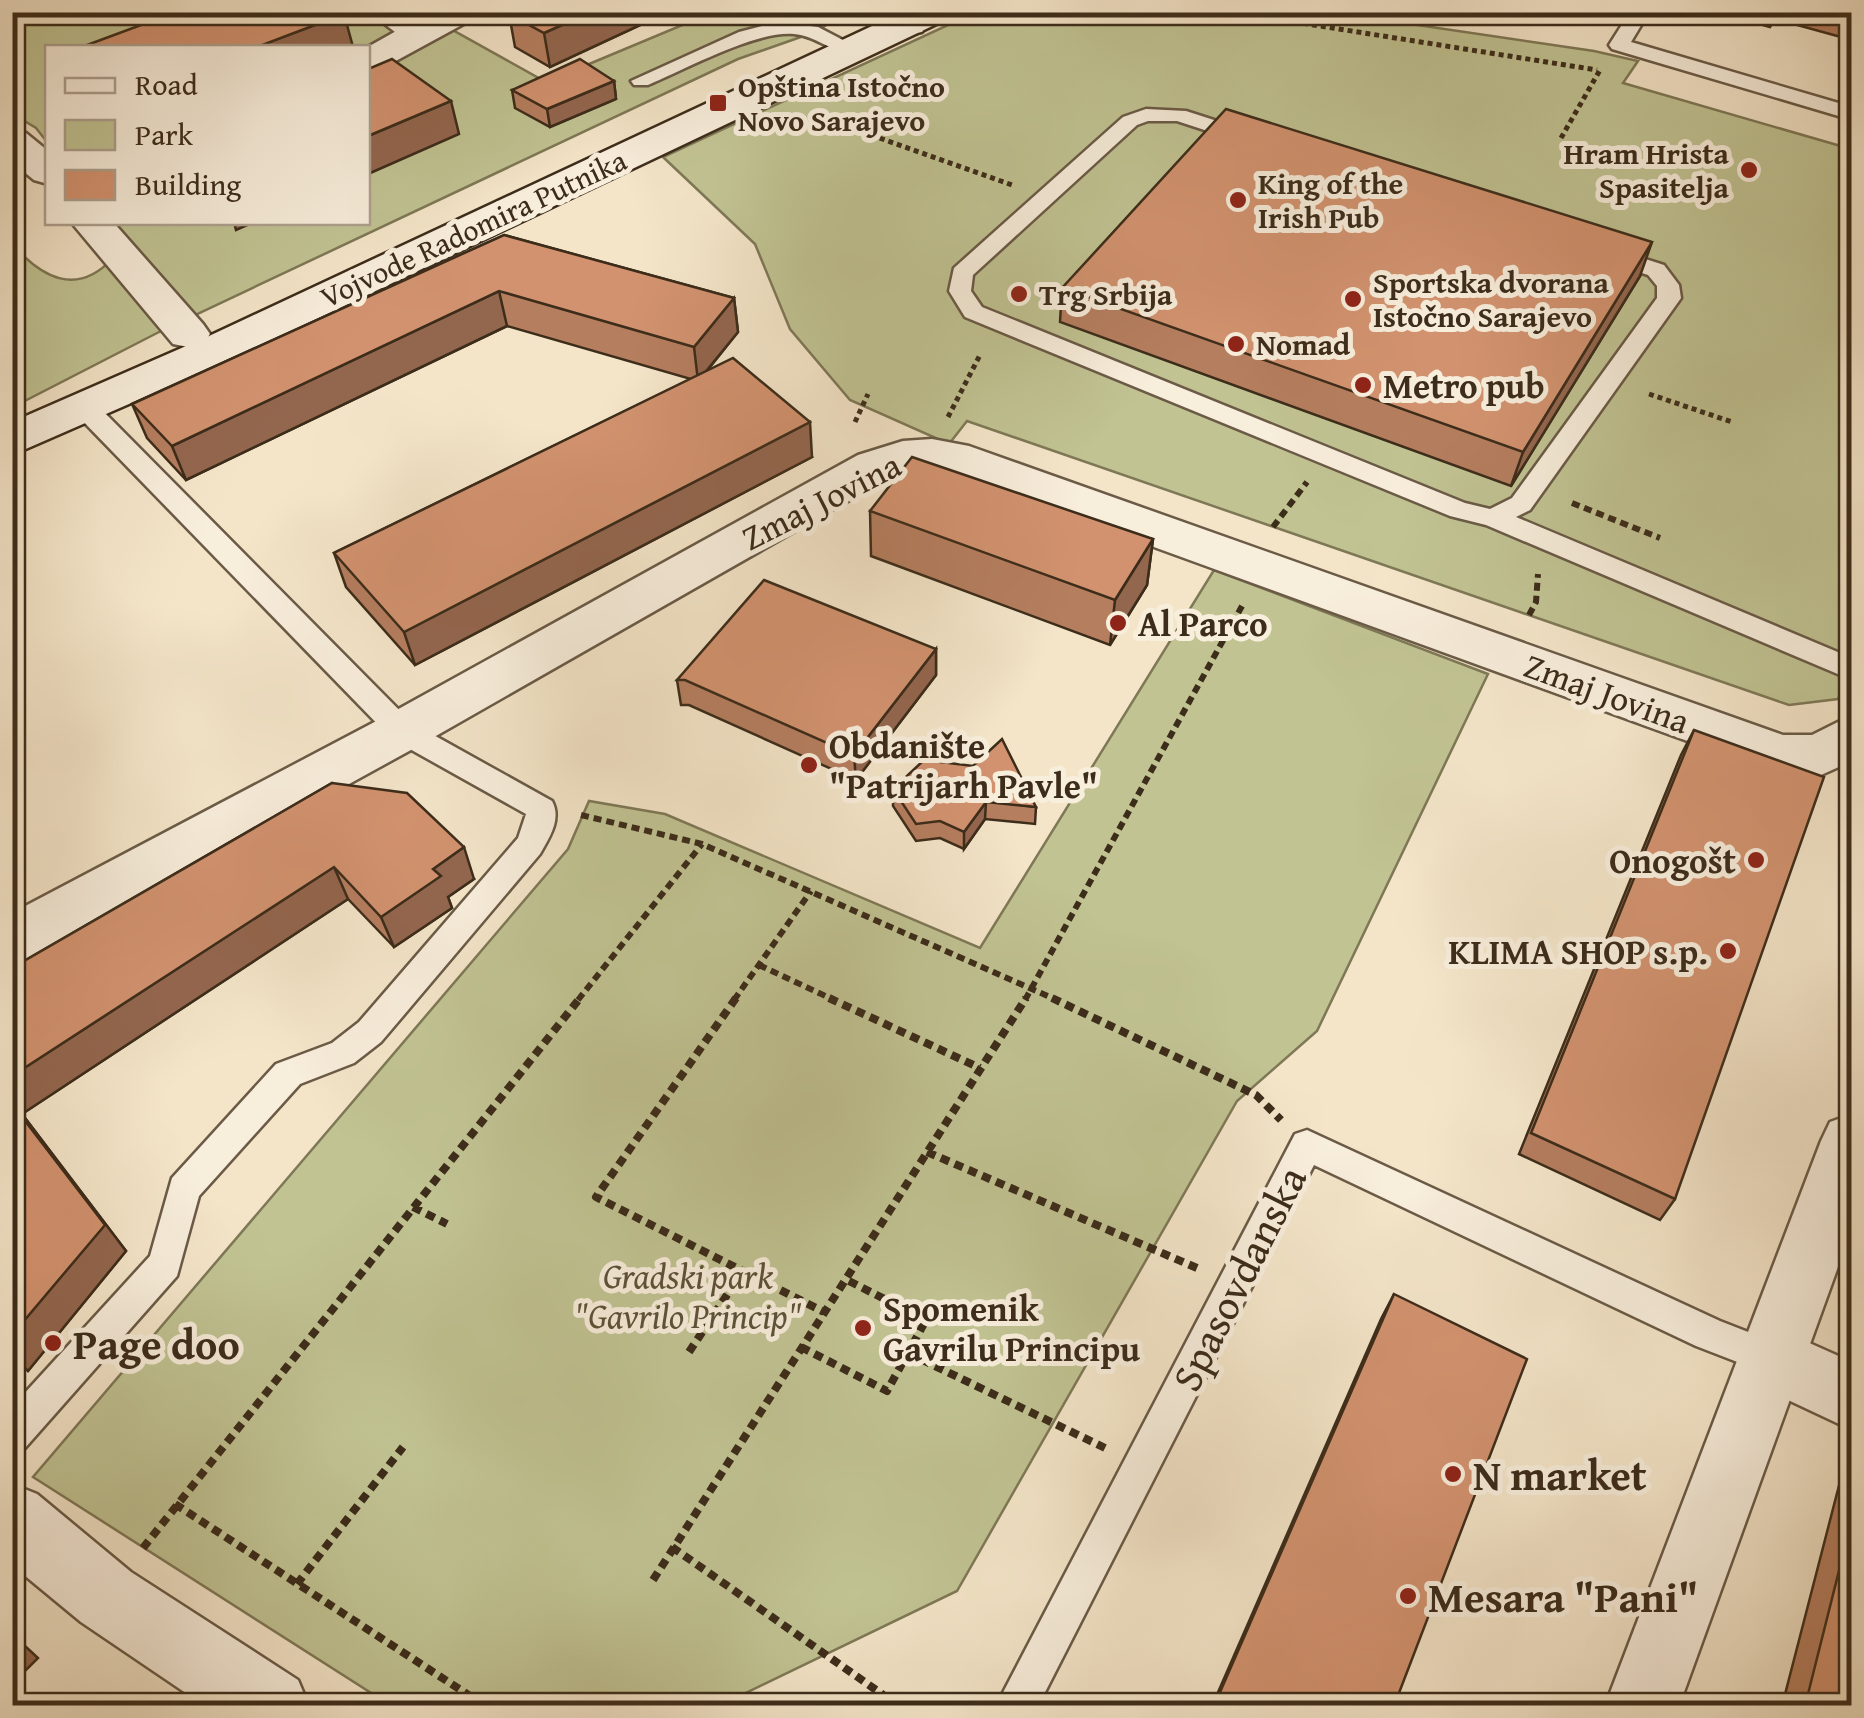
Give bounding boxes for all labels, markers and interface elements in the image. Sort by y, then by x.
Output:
legend [45,45,370,225]
text: Road [135,62,198,106]
place label: Opština Istočno Novo Sarajevo [738,64,945,142]
marker: Opština Istočno Novo Sarajevo [707,92,729,114]
text: Park [135,112,194,156]
place label: Hram Hrista Spasitelja [1564,131,1730,209]
street label: Vojvode Radomira Putnika [312,138,634,318]
marker: Hram Hrista Spasitelja [1738,159,1760,181]
place label: King of the Irish Pub [1258,161,1403,239]
text: Building [135,162,241,206]
marker: King of the Irish Pub [1227,189,1249,211]
place label: Sportska dvorana Istočno Sarajevo [1373,260,1609,338]
place label: Trg Srbija [1039,272,1173,316]
marker: Trg Srbija [1008,283,1030,305]
marker: Sportska dvorana Istočno Sarajevo [1342,288,1364,310]
place label: Nomad [1256,322,1351,366]
marker: Nomad [1225,333,1247,355]
place label: Metro pub [1383,360,1545,411]
marker: Metro pub [1352,374,1374,396]
street label: Zmaj Jovina [733,439,910,563]
place label: Al Parco [1138,598,1268,649]
marker: Al Parco [1107,612,1129,634]
street label: Zmaj Jovina [1517,640,1697,747]
place label: Obdanište "Patrijarh Pavle" [829,720,1098,811]
marker: Obdanište "Patrijarh Pavle" [798,754,820,776]
place label: Onogošt [1609,835,1736,886]
marker: Onogošt [1745,849,1767,871]
place label: KLIMA SHOP s.p. [1448,926,1708,977]
marker: KLIMA SHOP s.p. [1717,940,1739,962]
street label: Spasovdanska [1155,1155,1321,1401]
park label: Gradski park "Gavrilo Princip" [574,1250,802,1341]
place label: Spomenik Gavrilu Principu [883,1283,1140,1374]
place label: Page doo [73,1313,240,1374]
marker: Spomenik Gavrilu Principu [852,1317,874,1339]
marker: Page doo [42,1332,64,1354]
place label: N market [1473,1444,1647,1505]
marker: N market [1442,1463,1464,1485]
place label: Mesara "Pani" [1428,1566,1698,1627]
marker: Mesara "Pani" [1397,1585,1419,1607]

